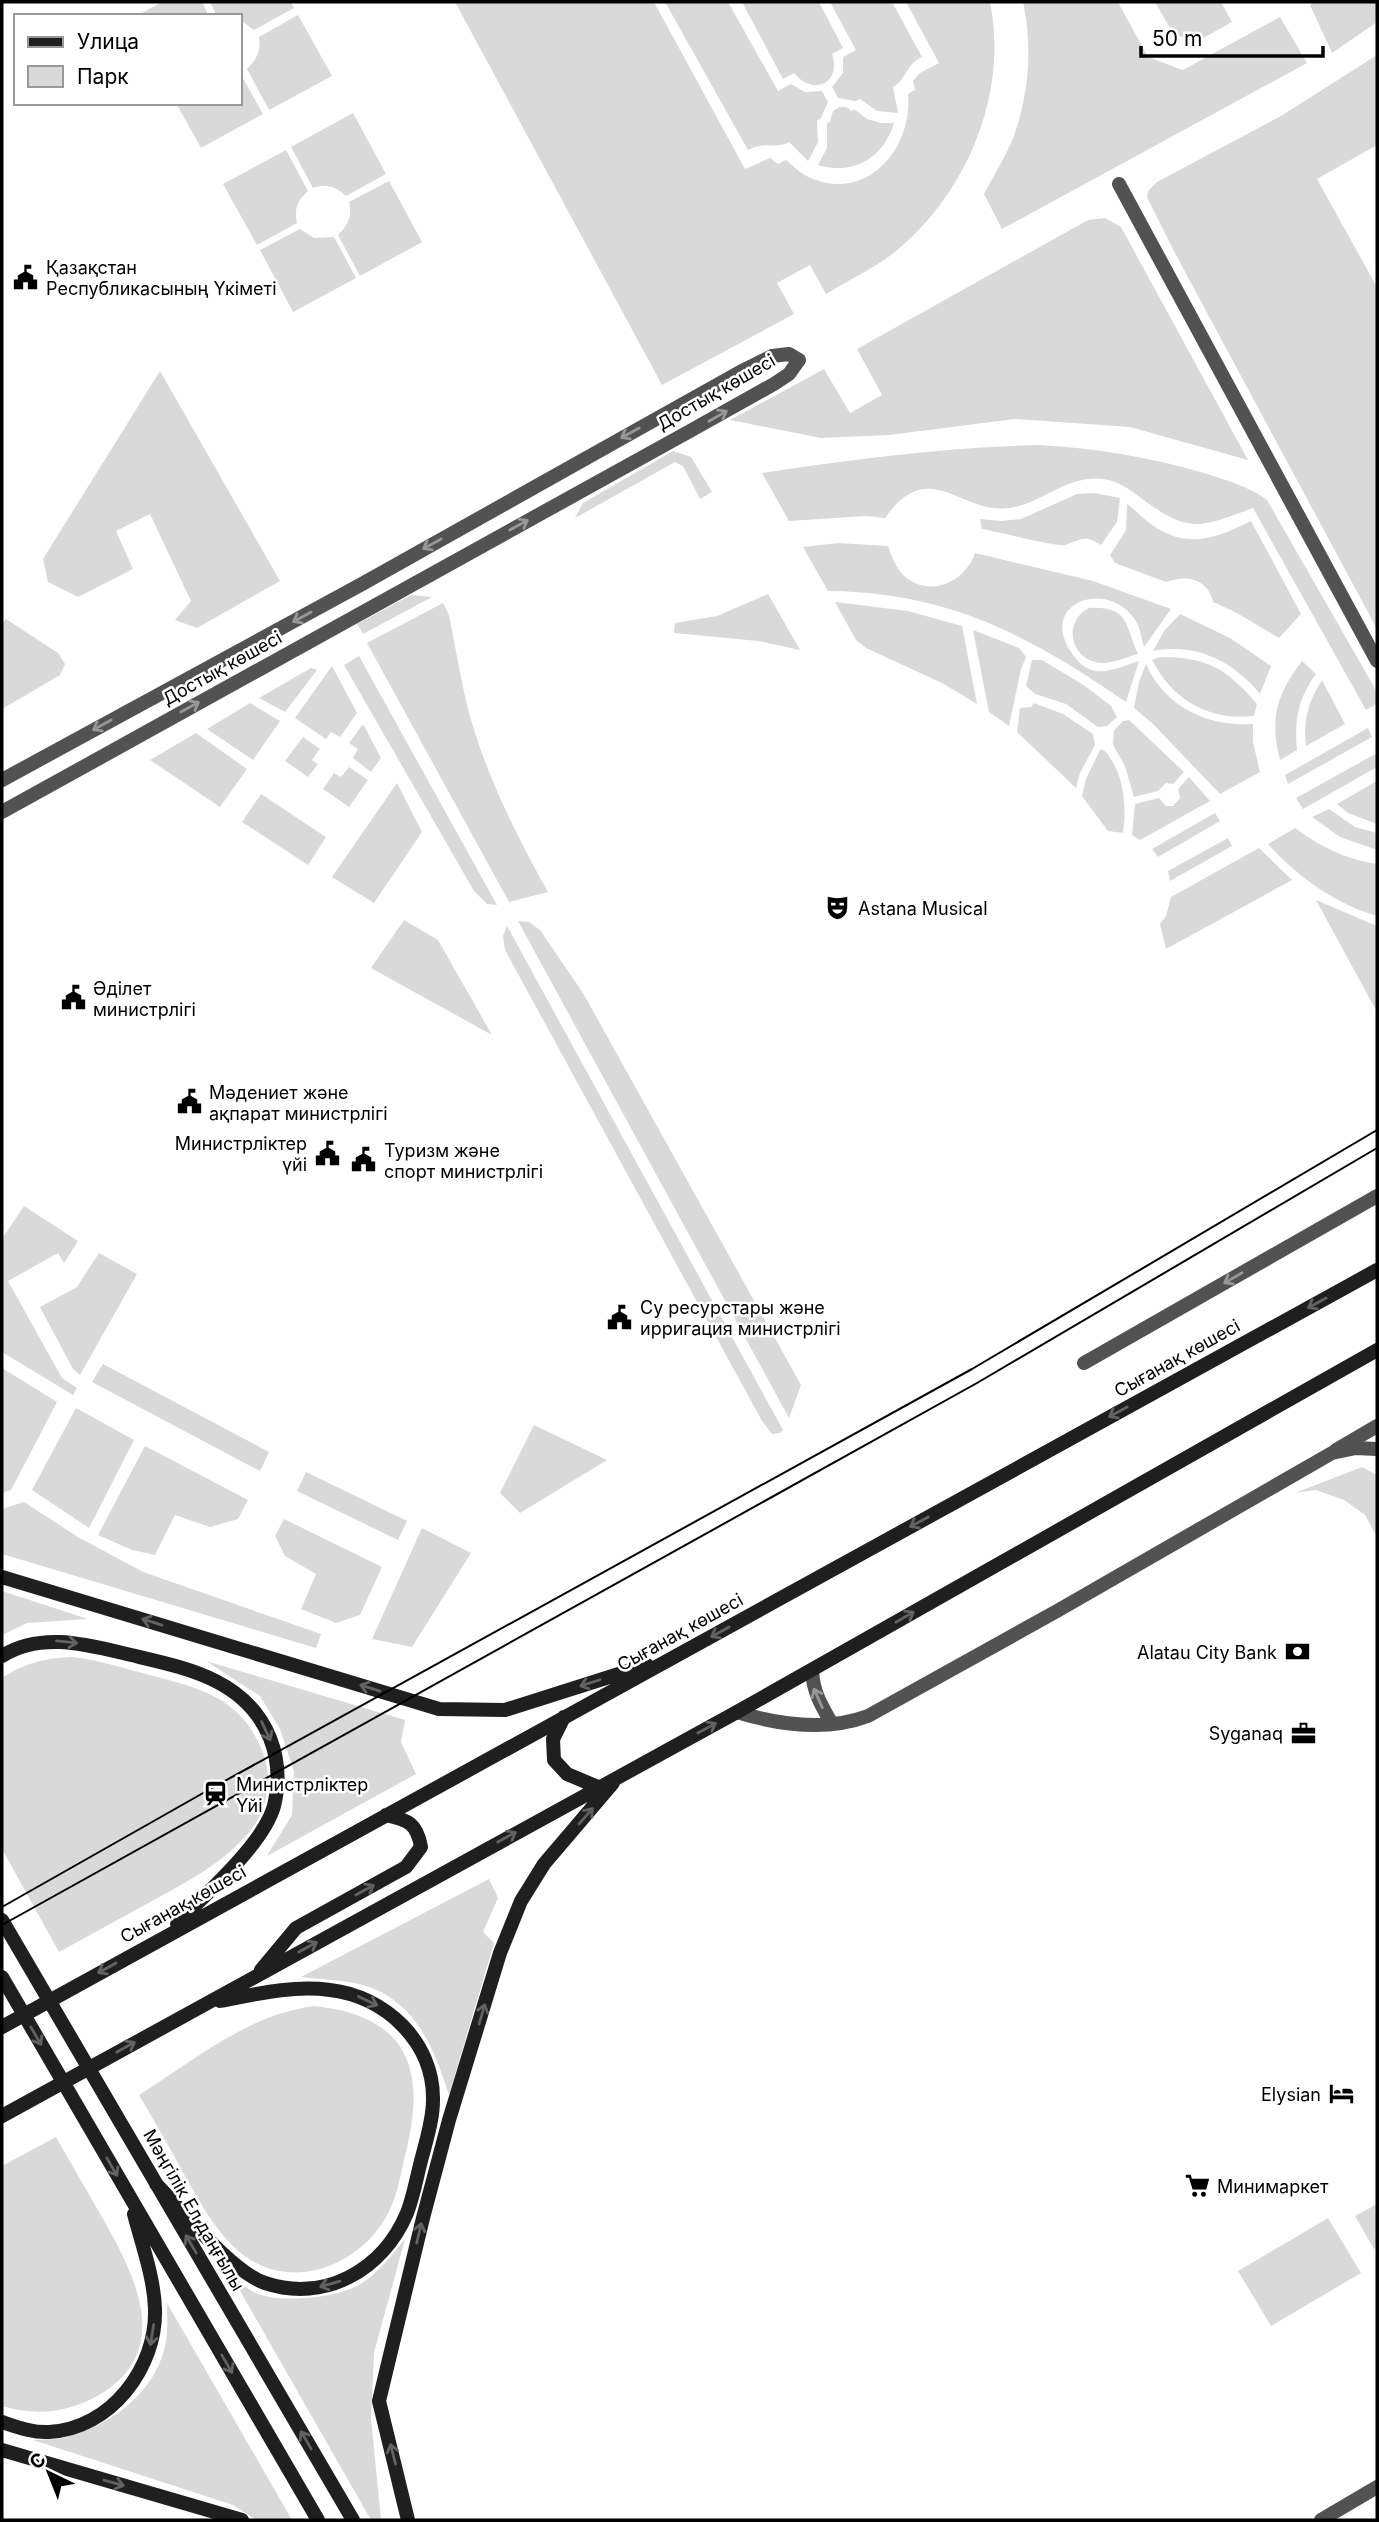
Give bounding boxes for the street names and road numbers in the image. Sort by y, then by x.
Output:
street label: Достық көшесі [653,350,779,434]
street label: Достық көшесі [159,627,285,709]
street label: Сығанақ көшесі [1111,1315,1243,1401]
street label: Сығанақ көшесі [614,1589,746,1675]
street label: Сығанақ көшесі [117,1861,249,1947]
street label: Мәңгілік Ел даңғылы [139,2126,249,2294]

